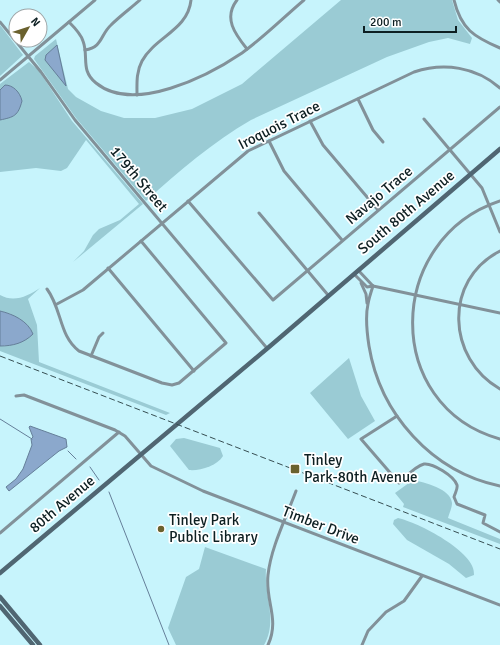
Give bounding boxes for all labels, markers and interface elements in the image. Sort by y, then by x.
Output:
north arrow [8,8,48,48]
scale bar [364,8,456,34]
text: N [28,15,43,29]
text: 200 m [370,15,402,30]
street label: Iroquois Trace [235,97,323,153]
street label: 179th Street [106,143,172,215]
street label: Navajo Trace [342,162,416,228]
street label: South 80th Avenue [354,166,458,258]
place label: Tinley Park-80th Avenue [304,451,418,486]
marker: Tinley Park-80th Avenue [289,463,301,475]
street label: 80th Avenue [26,471,98,537]
street label: Timber Drive [280,502,362,548]
place label: Tinley Park Public Library [169,511,258,546]
marker: Tinley Park Public Library [156,524,166,534]

